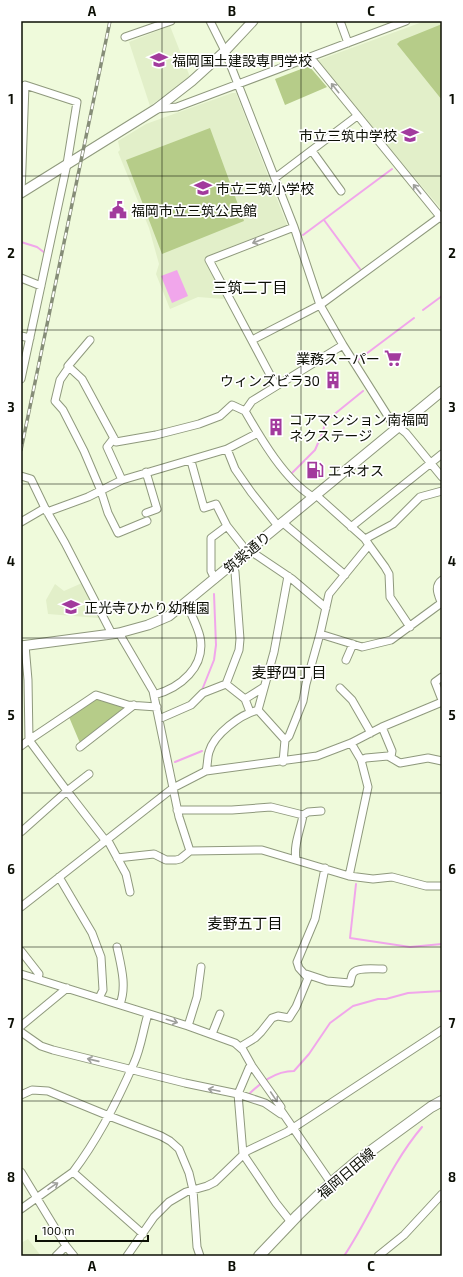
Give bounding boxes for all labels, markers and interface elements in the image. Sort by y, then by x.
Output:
text: A [88,3,97,19]
text: B [228,3,236,19]
text: C [367,3,375,19]
school or university icon: 福岡国土建設専門学校 [149,50,169,70]
place label: 福岡国土建設専門学校 [172,52,312,69]
one-way arrow [331,83,340,94]
text: 1 [8,91,14,107]
text: 1 [449,91,455,107]
school or university icon: 市立三筑中学校 [400,125,420,145]
place label: 市立三筑中学校 [299,127,397,144]
school or university icon: 市立三筑小学校 [193,178,213,198]
place label: 市立三筑小学校 [216,180,314,197]
one-way arrow [413,184,422,195]
public building icon: 福岡市立三筑公民館 [108,200,128,220]
place label: 福岡市立三筑公民館 [131,202,257,219]
one-way arrow [252,238,264,246]
text: 2 [7,245,15,261]
text: 2 [448,245,456,261]
district label: 三筑二丁目 [212,278,288,296]
supermarket icon: 業務スーパー [383,348,403,368]
place label: 業務スーパー [296,350,380,367]
building icon: ウィンズビラ30 [323,370,343,390]
place label: ウィンズビラ30 [220,372,320,389]
text: 3 [7,399,15,415]
text: 3 [448,399,456,415]
place label: コアマンション南福岡 ネクステージ [289,411,429,444]
building icon: コアマンション南福岡 ネクステージ [266,417,286,437]
fuel station icon: エネオス [305,460,325,480]
place label: エネオス [328,462,384,479]
street label: 筑紫通り [220,527,274,577]
text: 4 [7,553,15,569]
text: 4 [448,553,456,569]
school or university icon: 正光寺ひかり幼稚園 [61,597,81,617]
place label: 正光寺ひかり幼稚園 [84,599,210,616]
district label: 麦野四丁目 [251,663,327,681]
text: 5 [7,707,15,723]
text: 5 [448,707,456,723]
text: 6 [7,861,15,877]
text: 6 [448,861,456,877]
district label: 麦野五丁目 [207,914,283,932]
text: 7 [8,1015,15,1031]
text: 7 [449,1015,456,1031]
one-way arrow [165,1018,178,1025]
one-way arrow [87,1056,100,1063]
one-way arrow [208,1085,221,1093]
one-way arrow [270,1091,278,1102]
street label: 福岡日田線 [314,1144,378,1202]
text: 8 [7,1169,15,1185]
text: 8 [448,1169,456,1185]
one-way arrow [47,1182,58,1190]
scale bar [36,1217,148,1243]
text: 100 m [42,1223,74,1237]
text: A [88,1258,97,1274]
text: B [228,1258,236,1274]
text: C [367,1258,375,1274]

